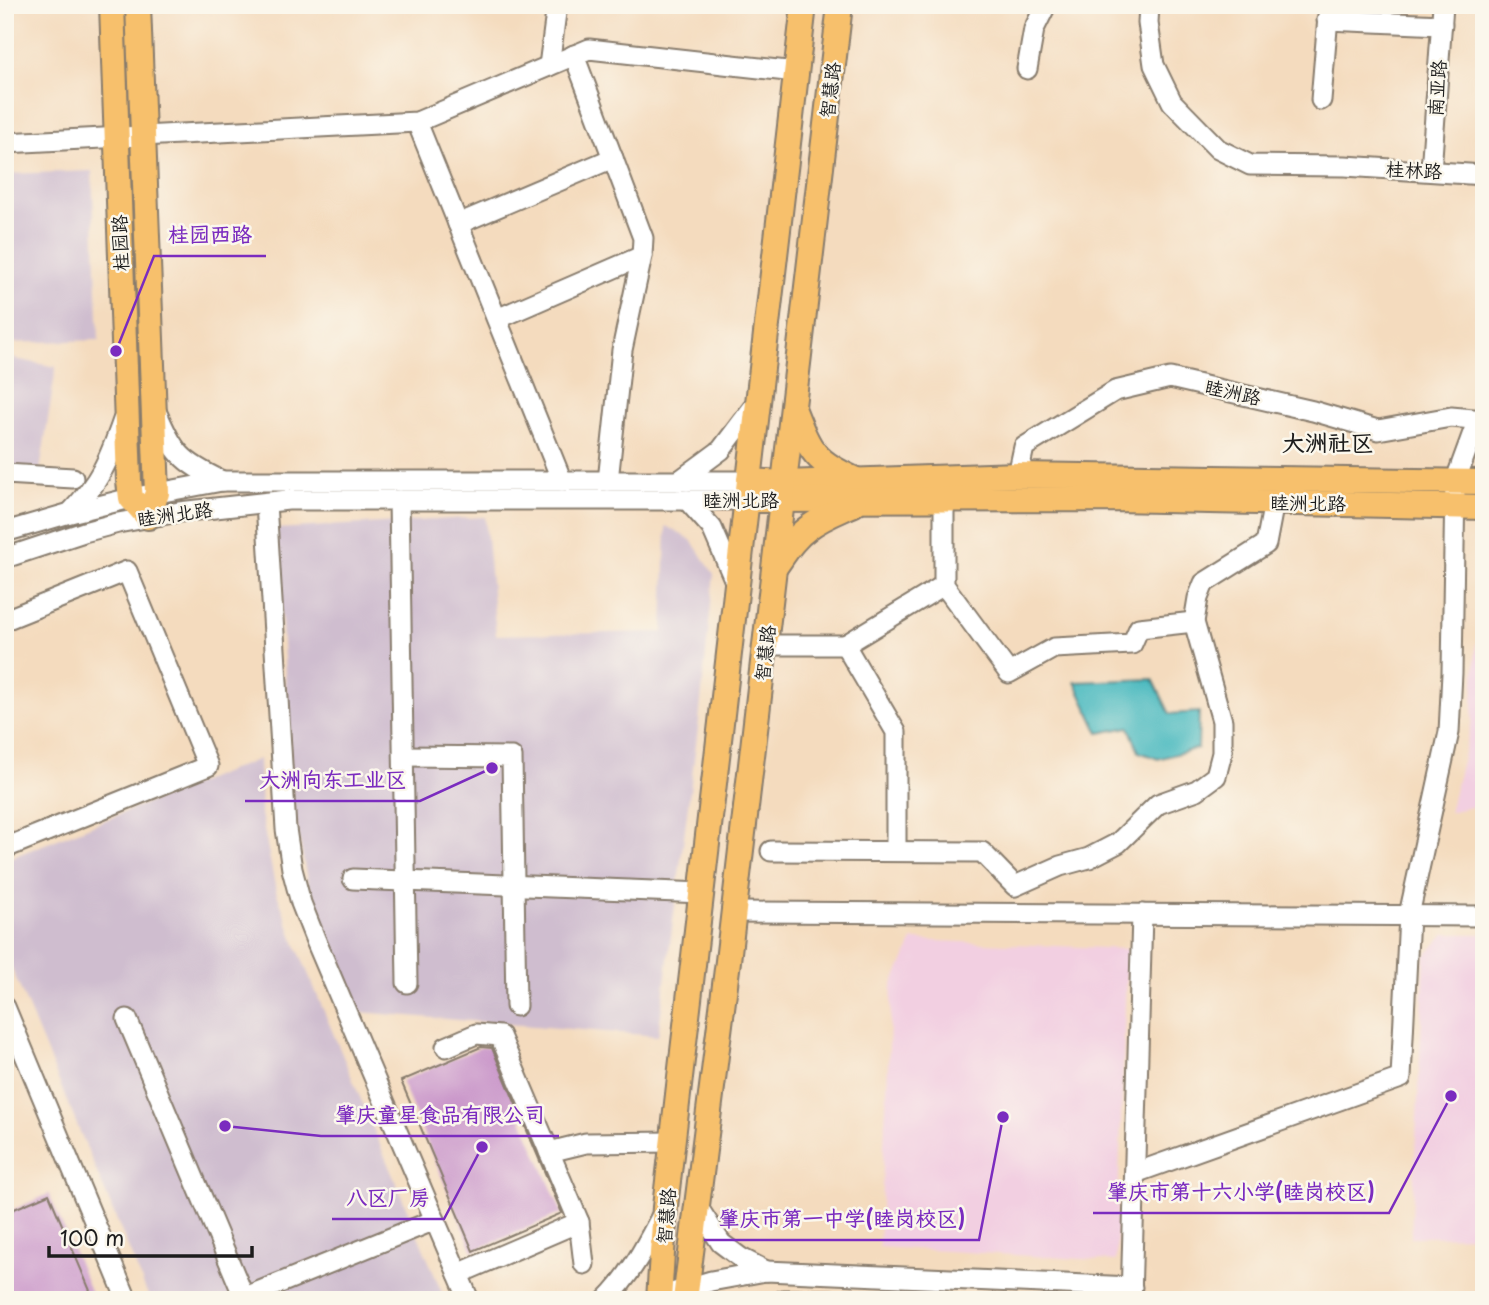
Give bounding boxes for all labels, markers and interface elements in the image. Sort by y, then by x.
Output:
street label: 南亚路 [1420,59,1452,117]
street label: 智慧路 [812,60,846,120]
street label: 桂林路 [1385,154,1443,184]
street label: 桂园路 [104,214,134,272]
callout: 桂园西路 [154,214,266,256]
text: 桂园西路 [168,217,252,249]
street label: 睦洲路 [1202,371,1264,411]
district label: 大洲社区 [1282,424,1374,459]
street label: 睦洲北路 [703,485,779,513]
street label: 睦洲北路 [1270,487,1346,517]
street label: 睦洲北路 [135,494,214,532]
street label: 智慧路 [747,623,781,683]
callout: 大洲向东工业区 [245,759,420,801]
text: 大洲向东工业区 [260,762,407,794]
callout: 肇庆童星食品有限公司 [321,1094,559,1136]
text: 肇庆童星食品有限公司 [335,1097,545,1129]
callout: 肇庆市第十六小学(睦岗校区) [1093,1171,1389,1213]
text: 肇庆市第十六小学(睦岗校区) [1107,1174,1375,1206]
callout: 八区厂房 [332,1177,444,1219]
text: 八区厂房 [346,1180,430,1212]
street label: 智慧路 [649,1186,681,1246]
callout: 肇庆市第一中学(睦岗校区) [704,1198,979,1240]
text: 肇庆市第一中学(睦岗校区) [719,1201,965,1233]
scale bar [49,1214,252,1258]
text: 100 m [60,1221,124,1253]

